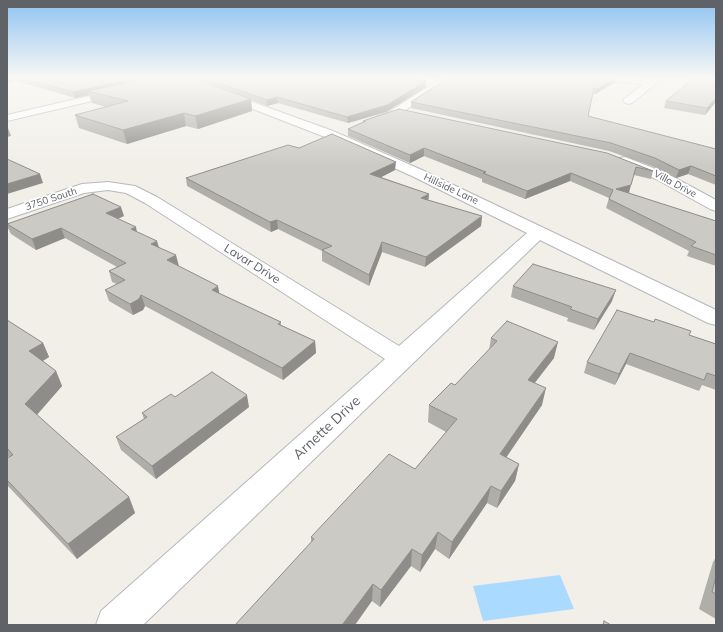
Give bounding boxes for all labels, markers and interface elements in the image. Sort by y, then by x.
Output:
street label: Villa Drive [651,168,699,200]
street label: Hillside Lane [422,171,480,207]
street label: 3750 South [24,185,78,213]
street label: Lavar Drive [221,241,283,287]
street label: Arnette Drive [290,393,364,463]

